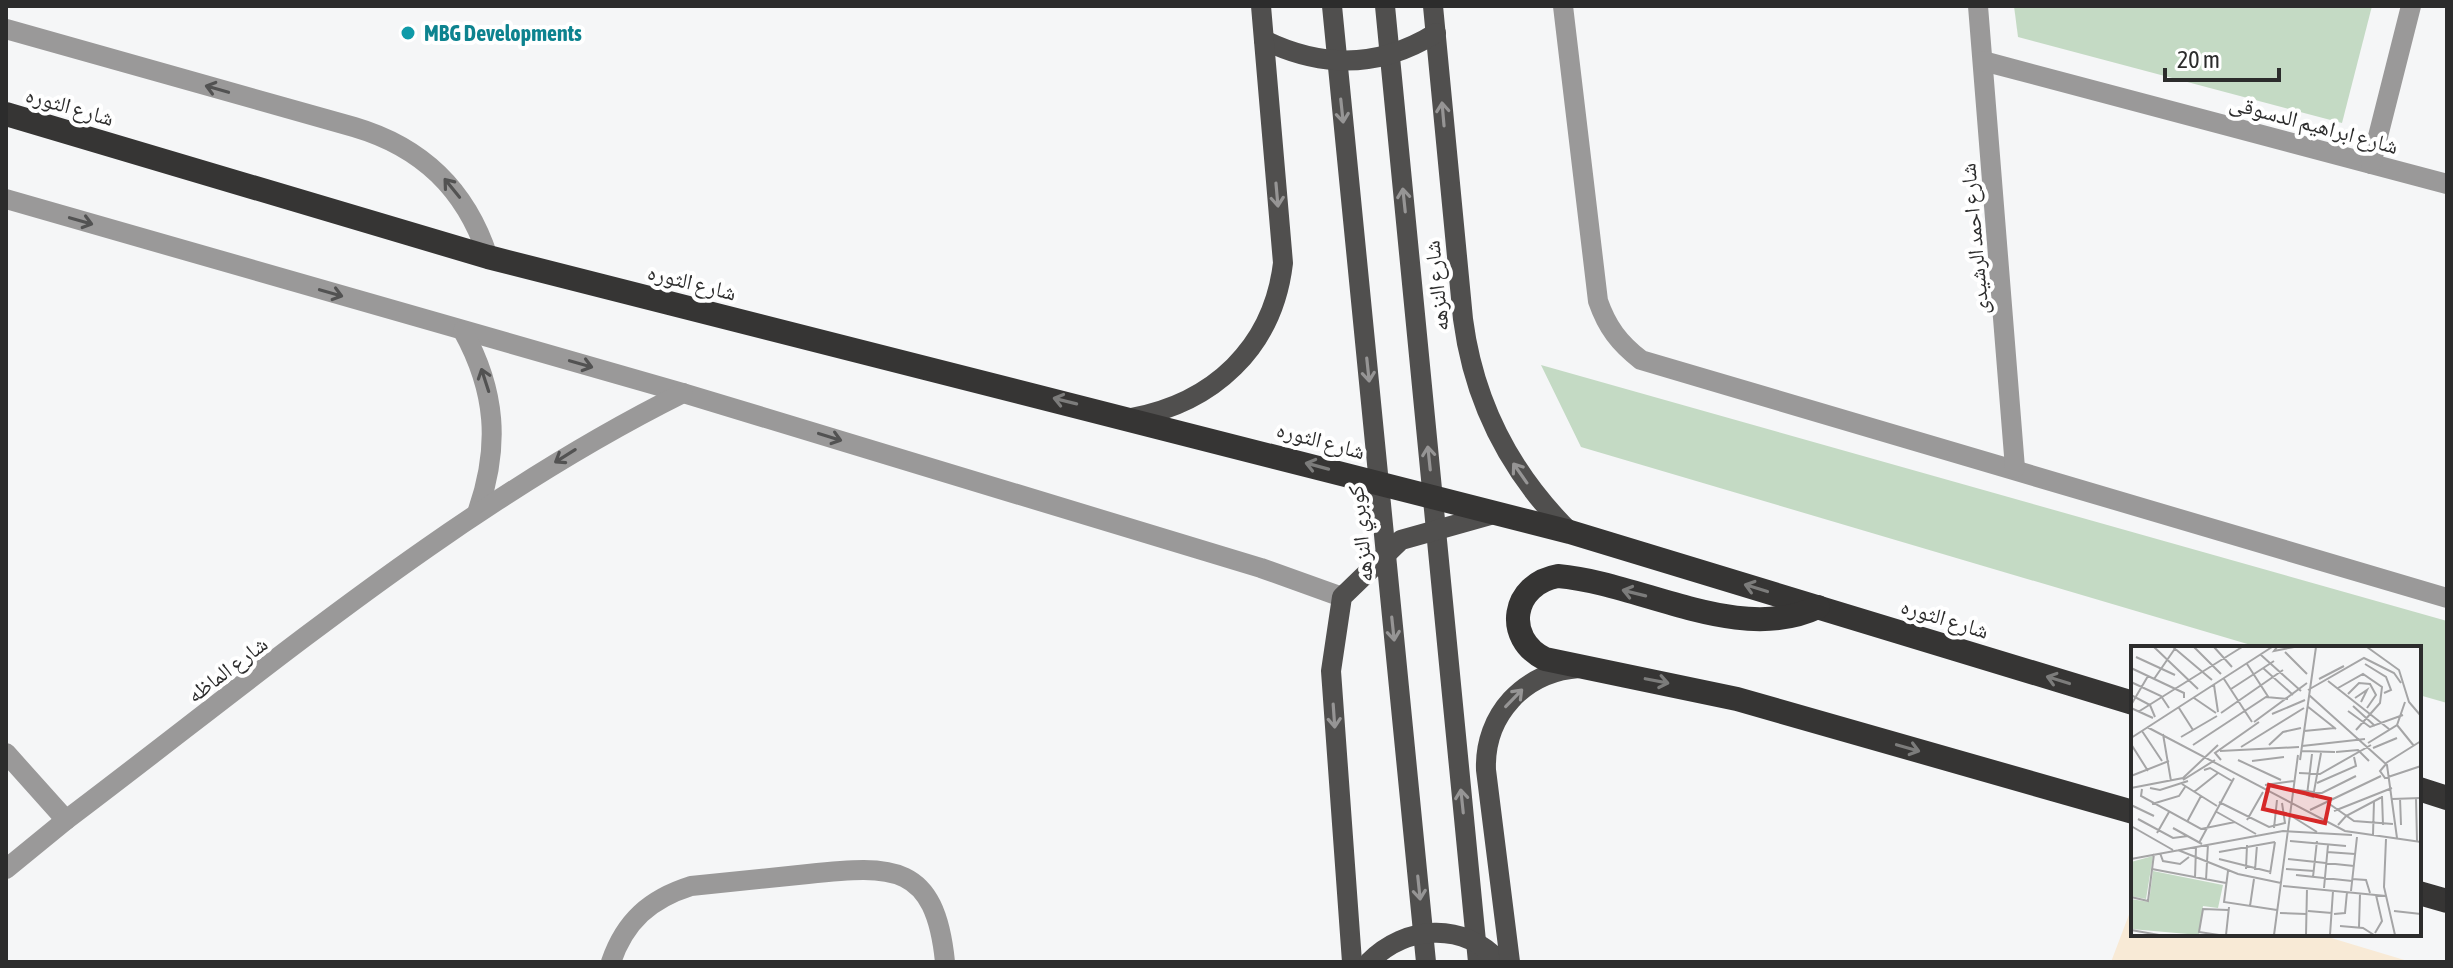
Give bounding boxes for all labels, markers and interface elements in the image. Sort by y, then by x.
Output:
place label: MBG Developments [424,20,582,46]
marker: MBG Developments [399,24,417,42]
scale bar [2165,32,2279,82]
text: 20 m [2177,46,2220,73]
street label: شارع الثوره [23,81,117,132]
one-way arrow [205,81,231,96]
street label: شارع ابراهيم الدسوقى [2226,89,2401,161]
one-way arrow [1335,98,1350,124]
one-way arrow [1436,101,1451,128]
street label: شارع احمد الرشيدى [1954,162,1995,316]
one-way arrow [443,178,461,199]
one-way arrow [1270,181,1285,208]
one-way arrow [1396,187,1411,214]
one-way arrow [67,214,93,229]
street label: شارع النزهه [1418,239,1455,333]
street label: شارع الثوره [645,258,739,307]
one-way arrow [317,286,343,301]
one-way arrow [1361,356,1376,383]
one-way arrow [567,358,593,373]
one-way arrow [477,367,492,393]
one-way arrow [1052,393,1078,408]
street label: شارع الثوره [1274,416,1368,465]
one-way arrow [817,430,843,445]
one-way arrow [1421,445,1436,472]
one-way arrow [554,448,577,464]
one-way arrow [1304,458,1330,473]
one-way arrow [1511,463,1528,485]
street label: كوبري النزهه [1342,484,1383,584]
one-way arrow [1744,580,1769,594]
one-way arrow [1622,584,1648,599]
street label: شارع الثوره [1898,592,1992,645]
one-way arrow [1386,615,1401,642]
street label: شارع الماظه [182,630,273,708]
inset map [2131,646,2421,936]
one-way arrow [2046,672,2072,687]
one-way arrow [1644,675,1669,690]
one-way arrow [1504,688,1523,708]
one-way arrow [1327,702,1342,729]
one-way arrow [1895,741,1921,756]
one-way arrow [1454,788,1469,815]
one-way arrow [1411,874,1426,901]

